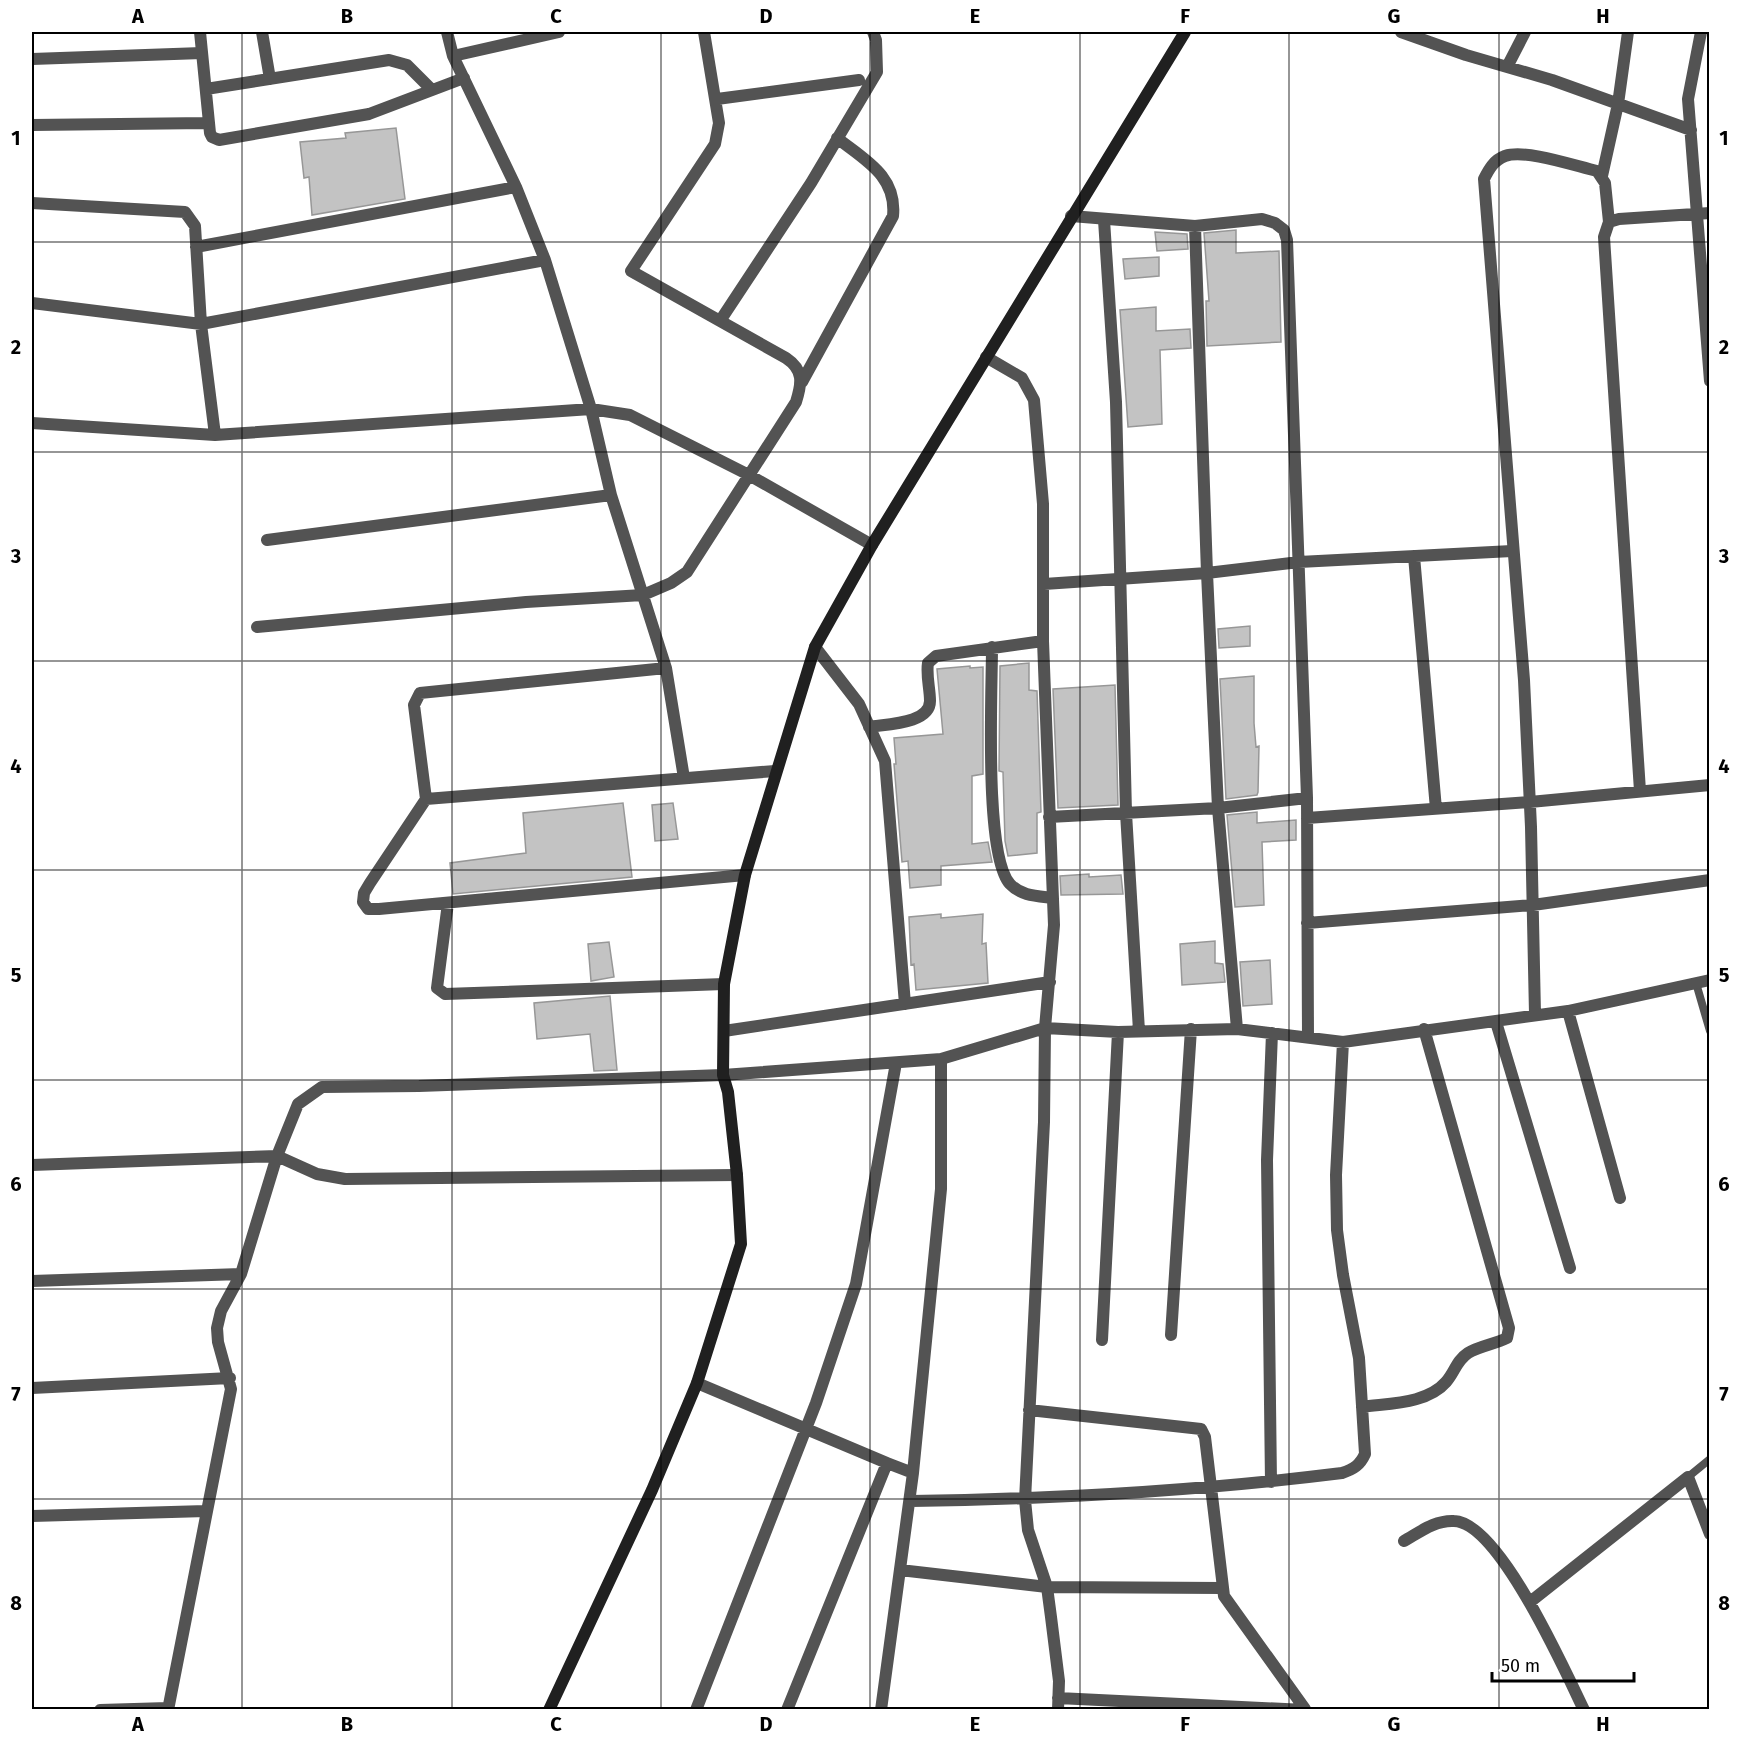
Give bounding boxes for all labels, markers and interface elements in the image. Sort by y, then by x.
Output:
text: A [131,4,145,28]
text: B [341,4,353,28]
text: C [550,4,562,28]
text: D [759,4,773,28]
text: E [970,4,980,28]
text: F [1180,4,1190,28]
text: G [1388,4,1400,28]
text: H [1596,4,1610,28]
text: 1 [11,126,21,150]
text: 1 [1719,126,1729,150]
text: 2 [11,335,21,359]
text: 2 [1719,335,1729,359]
text: 3 [10,544,21,568]
text: 3 [1718,544,1729,568]
text: 4 [10,754,22,778]
text: 4 [1718,754,1730,778]
text: 5 [11,963,22,987]
text: 5 [1719,963,1730,987]
text: 6 [10,1172,22,1196]
text: 6 [1718,1172,1730,1196]
text: 7 [11,1382,21,1406]
text: 7 [1719,1382,1729,1406]
text: 8 [10,1591,22,1615]
text: 8 [1718,1591,1730,1615]
scale bar [1492,1645,1634,1683]
text: 50 m [1501,1655,1540,1677]
text: A [131,1712,145,1736]
text: B [341,1712,353,1736]
text: C [550,1712,562,1736]
text: D [759,1712,773,1736]
text: E [970,1712,980,1736]
text: F [1180,1712,1190,1736]
text: G [1388,1712,1400,1736]
text: H [1596,1712,1610,1736]

